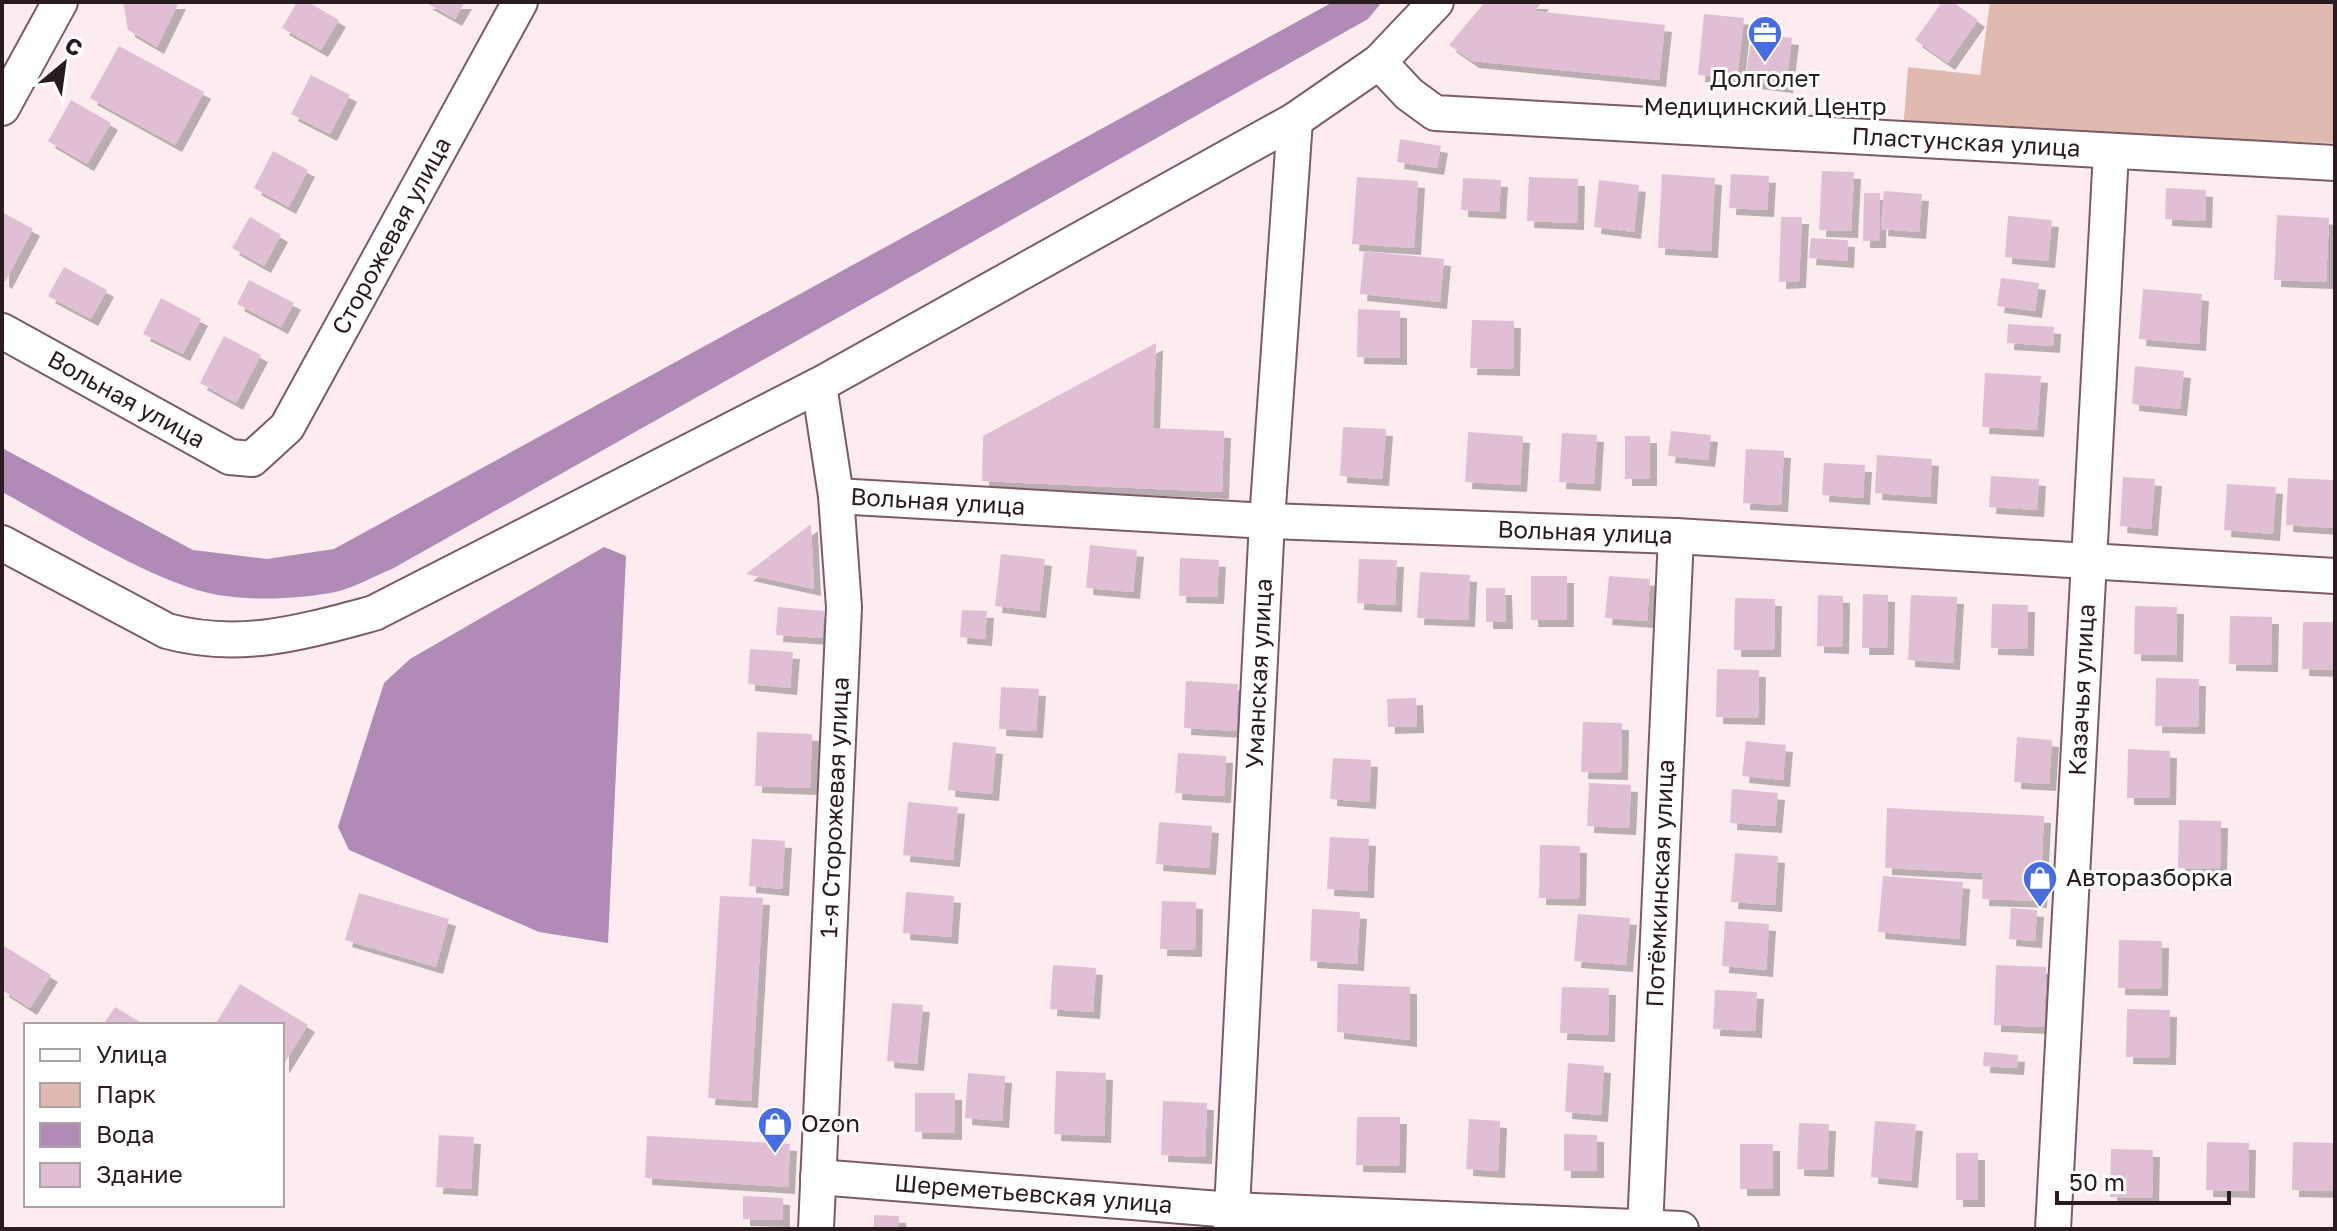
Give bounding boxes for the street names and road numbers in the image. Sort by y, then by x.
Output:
street label: Пластунская улица [1851,120,2081,162]
street label: Сторожевая улица [325,131,456,339]
street label: Вольная улица [43,343,211,453]
street label: Вольная улица [850,481,1026,520]
street label: Вольная улица [1497,513,1673,549]
street label: Уманская улица [1238,578,1277,770]
street label: Казачья улица [2061,603,2100,776]
street label: 1-я Сторожевая улица [813,676,854,938]
street label: Потёмкинская улица [1639,759,1679,1008]
street label: Шереметьевская улица [893,1167,1174,1218]

